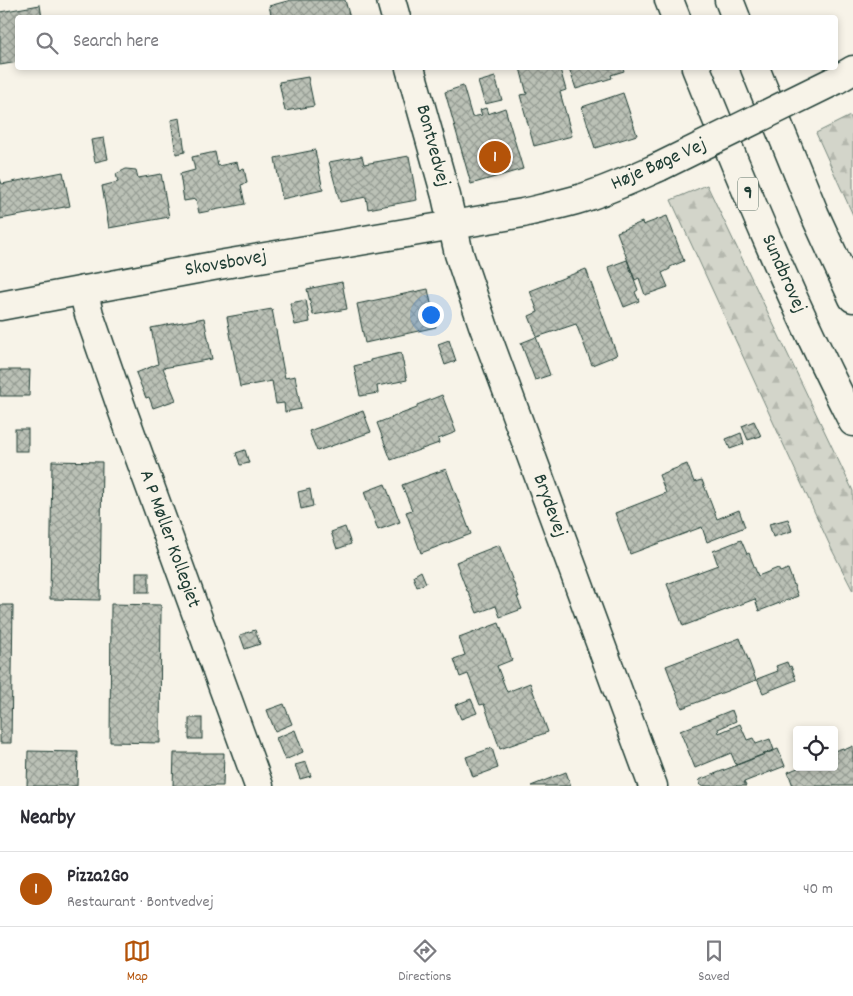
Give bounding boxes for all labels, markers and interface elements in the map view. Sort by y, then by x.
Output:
search box [15,15,838,70]
icon: search [33,29,61,57]
text: Search here [73,29,159,56]
street label: Bontvedvej [408,102,456,190]
street label: Høje Bøge Vej [607,131,711,199]
pin: 1 [479,138,511,176]
road number: 9 [738,178,758,210]
street label: Sundbrovej [753,230,813,318]
street label: Skovsbovej [183,243,269,285]
your location [418,302,444,328]
street label: A P Møller Kollegiet [131,466,207,612]
street label: Brydevej [525,470,573,542]
map controls [793,726,838,771]
button: locate [793,726,838,771]
text: Nearby [20,804,75,834]
text: Pizza2Go [67,864,129,891]
text: 1 [34,878,38,901]
text: 40 m [803,878,833,901]
text: Restaurant · Bontvedvej [67,891,214,914]
tab: Map [123,937,151,987]
tab: Directions [398,937,451,987]
tab: Saved [698,937,730,987]

